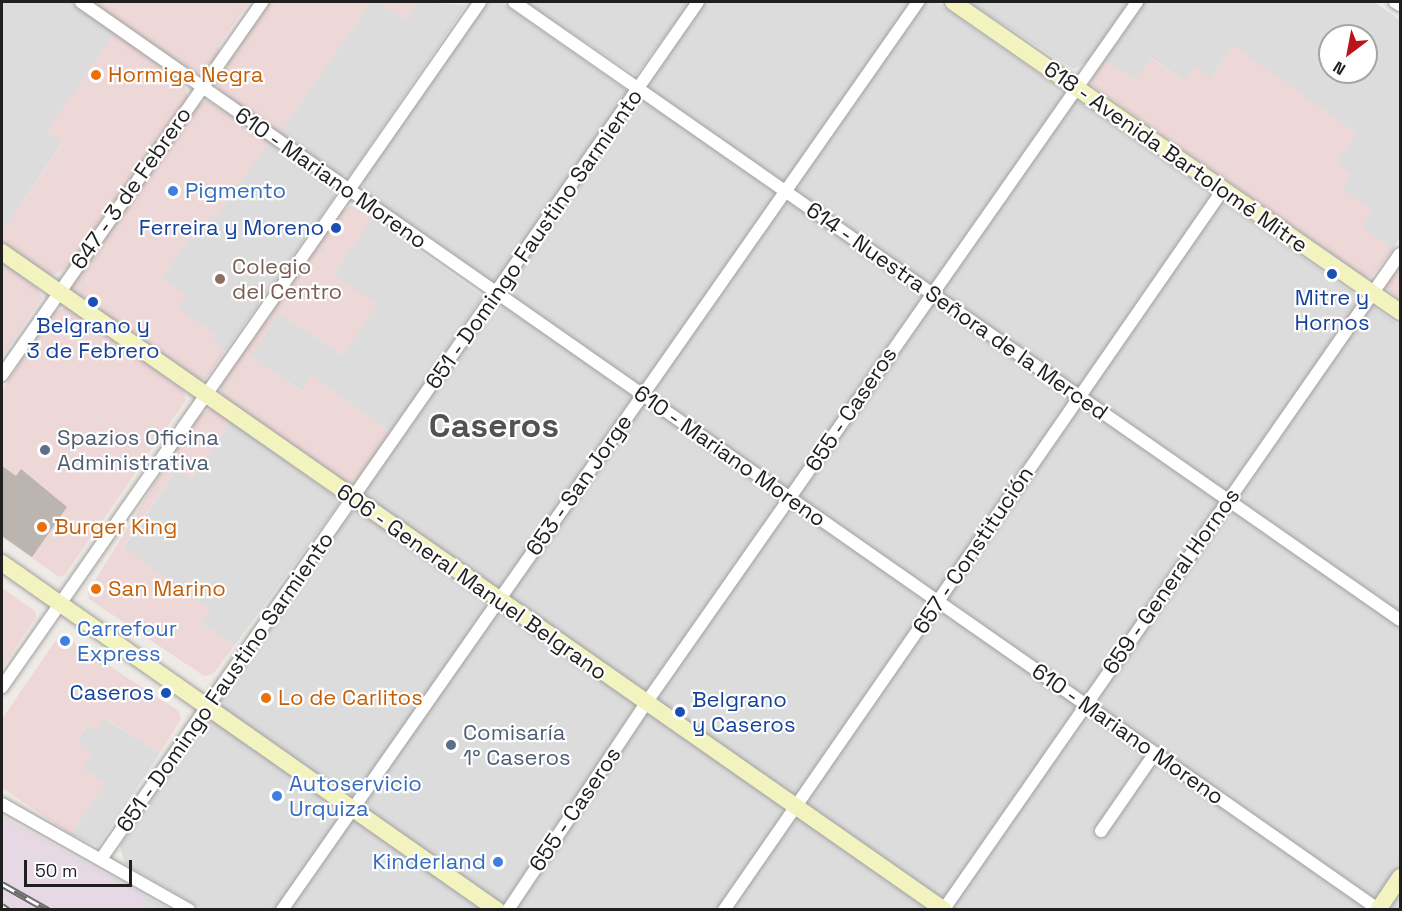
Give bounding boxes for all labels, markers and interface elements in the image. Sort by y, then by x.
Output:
north arrow [1318,24,1378,84]
street label: 618 - Avenida Bartolomé Mitre [1038,55,1314,259]
text: N [1329,56,1349,80]
place label: Hormiga Negra [108,62,263,88]
marker: Hormiga Negra [89,68,103,82]
street label: 651 - Domingo Faustino Sarmiento [419,83,649,395]
street label: 647 - 3 de Febrero [65,101,197,275]
street label: 610 - Mariano Moreno [229,101,433,255]
place label: Pigmento [185,178,286,204]
marker: Pigmento [166,184,180,198]
street label: 614 - Nuestra Señora de la Merced [801,196,1113,426]
place label: Ferreira y Moreno [139,215,324,241]
marker: Ferreira y Moreno [329,221,343,235]
place label: Colegio del Centro [232,253,342,304]
marker: Mitre y Hornos [1325,267,1339,281]
marker: Colegio del Centro [213,272,227,286]
place label: Mitre y Hornos [1295,284,1369,336]
marker: Belgrano y 3 de Febrero [86,295,100,309]
place label: Belgrano y 3 de Febrero [26,312,160,364]
street label: 655 - Caseros [799,341,903,477]
street label: 610 - Mariano Moreno [628,379,832,533]
district label: Caseros [429,406,559,446]
street label: 653 - San Jorge [520,409,638,561]
place label: Spazios Oficina Administrativa [57,424,219,476]
marker: Spazios Oficina Administrativa [38,443,52,457]
street label: 657 - Constitución [907,461,1039,639]
street label: 606 - General Manuel Belgrano [331,478,613,686]
street label: 659 - General Hornos [1096,482,1246,680]
place label: Burger King [54,514,177,540]
marker: Burger King [35,520,49,534]
street label: 651 - Domingo Faustino Sarmiento [110,526,340,838]
place label: San Marino [108,576,226,602]
marker: San Marino [89,582,103,596]
place label: Carrefour Express [77,615,177,666]
marker: Carrefour Express [58,634,72,648]
street label: 610 - Mariano Moreno [1026,657,1230,811]
place label: Caseros [70,680,154,706]
place label: Lo de Carlitos [278,685,423,711]
marker: Caseros [159,686,173,700]
place label: Belgrano y Caseros [692,686,796,738]
marker: Lo de Carlitos [259,691,273,705]
marker: Belgrano y Caseros [673,705,687,719]
place label: Comisaría 1° Caseros [463,719,571,770]
marker: Comisaría 1° Caseros [444,738,458,752]
street label: 655 - Caseros [523,741,627,877]
place label: Autoservicio Urquiza [289,770,422,822]
marker: Autoservicio Urquiza [270,789,284,803]
scale bar [27,848,135,886]
place label: Kinderland [373,849,486,875]
marker: Kinderland [491,855,505,869]
text: 50 m [35,859,77,882]

